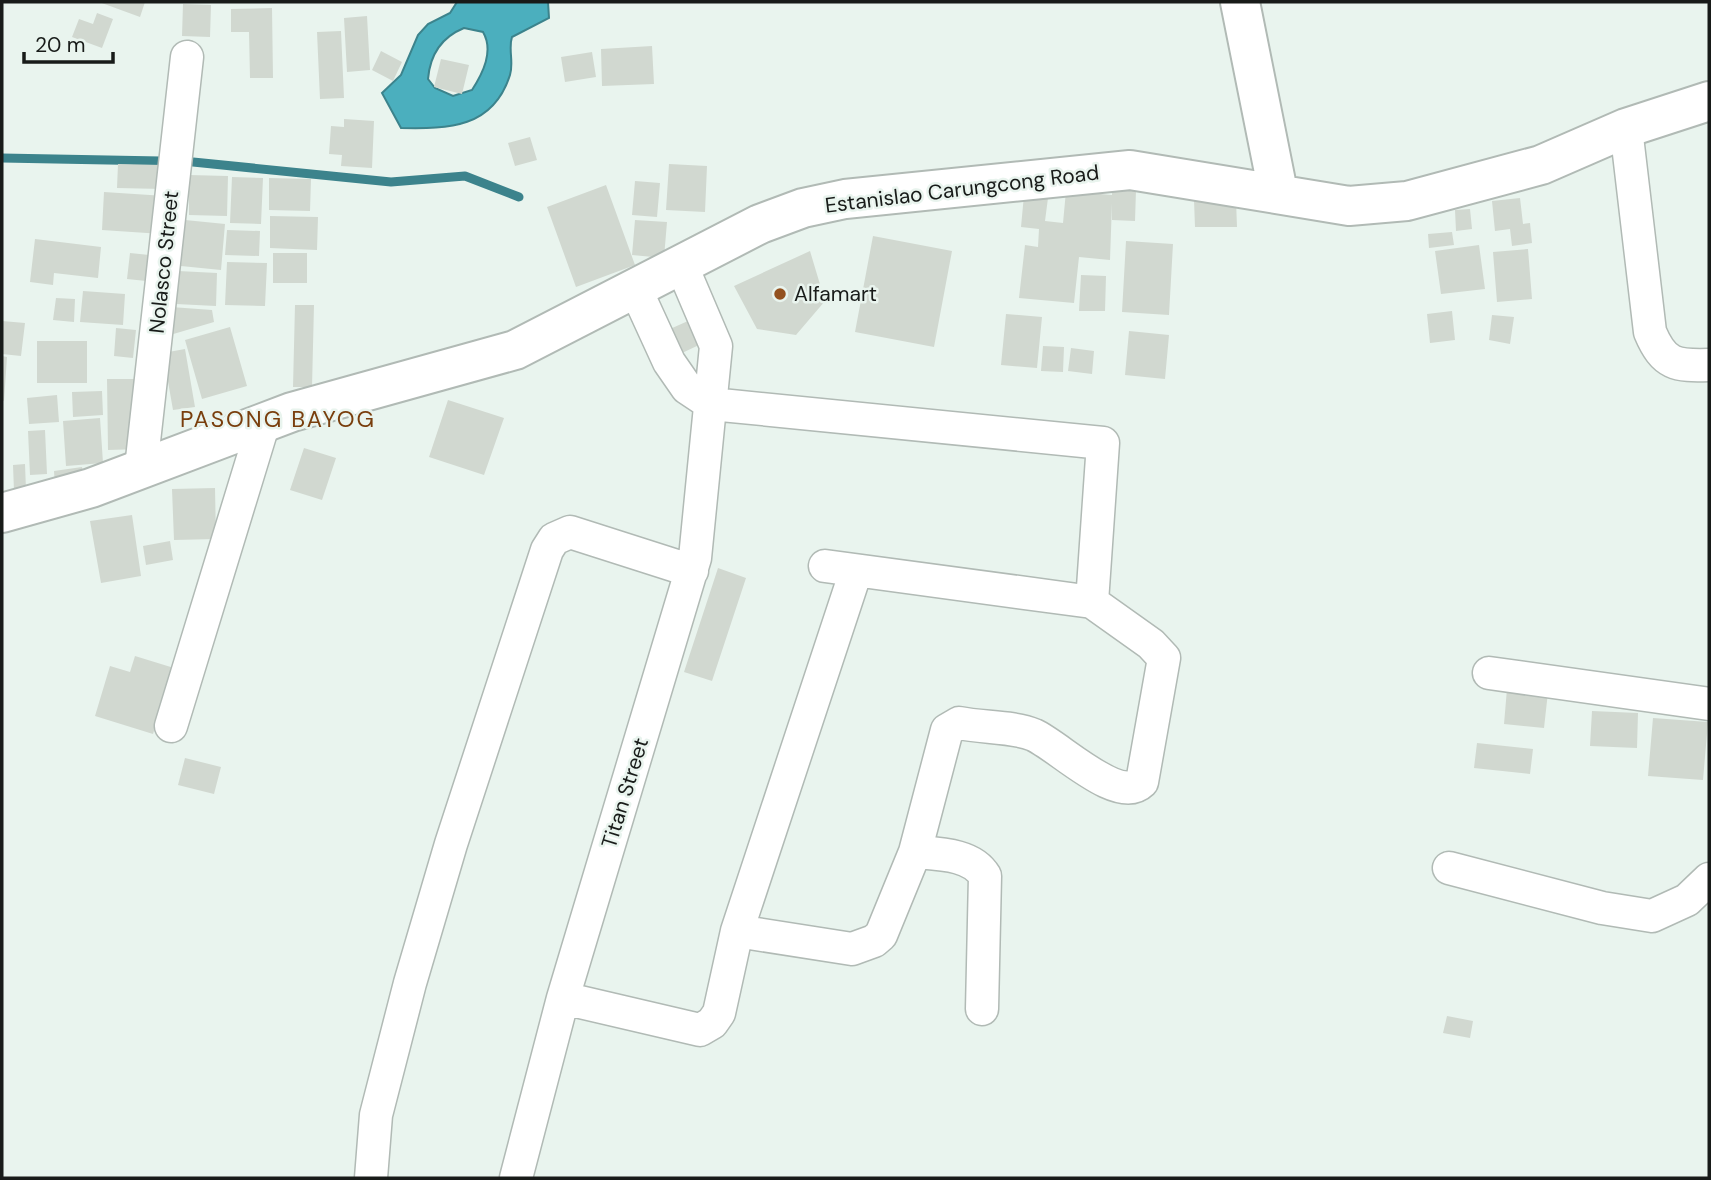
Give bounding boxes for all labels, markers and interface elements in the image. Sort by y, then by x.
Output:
scale bar [24,21,114,65]
text: 20 m [35,31,86,59]
street label: Estanislao Carungcong Road [823,158,1101,220]
street label: Nolasco Street [143,189,185,335]
place label: Alfamart [794,280,877,308]
marker: Alfamart [772,286,788,302]
district label: PASONG BAYOG [180,404,376,434]
street label: Titan Street [595,735,655,851]

